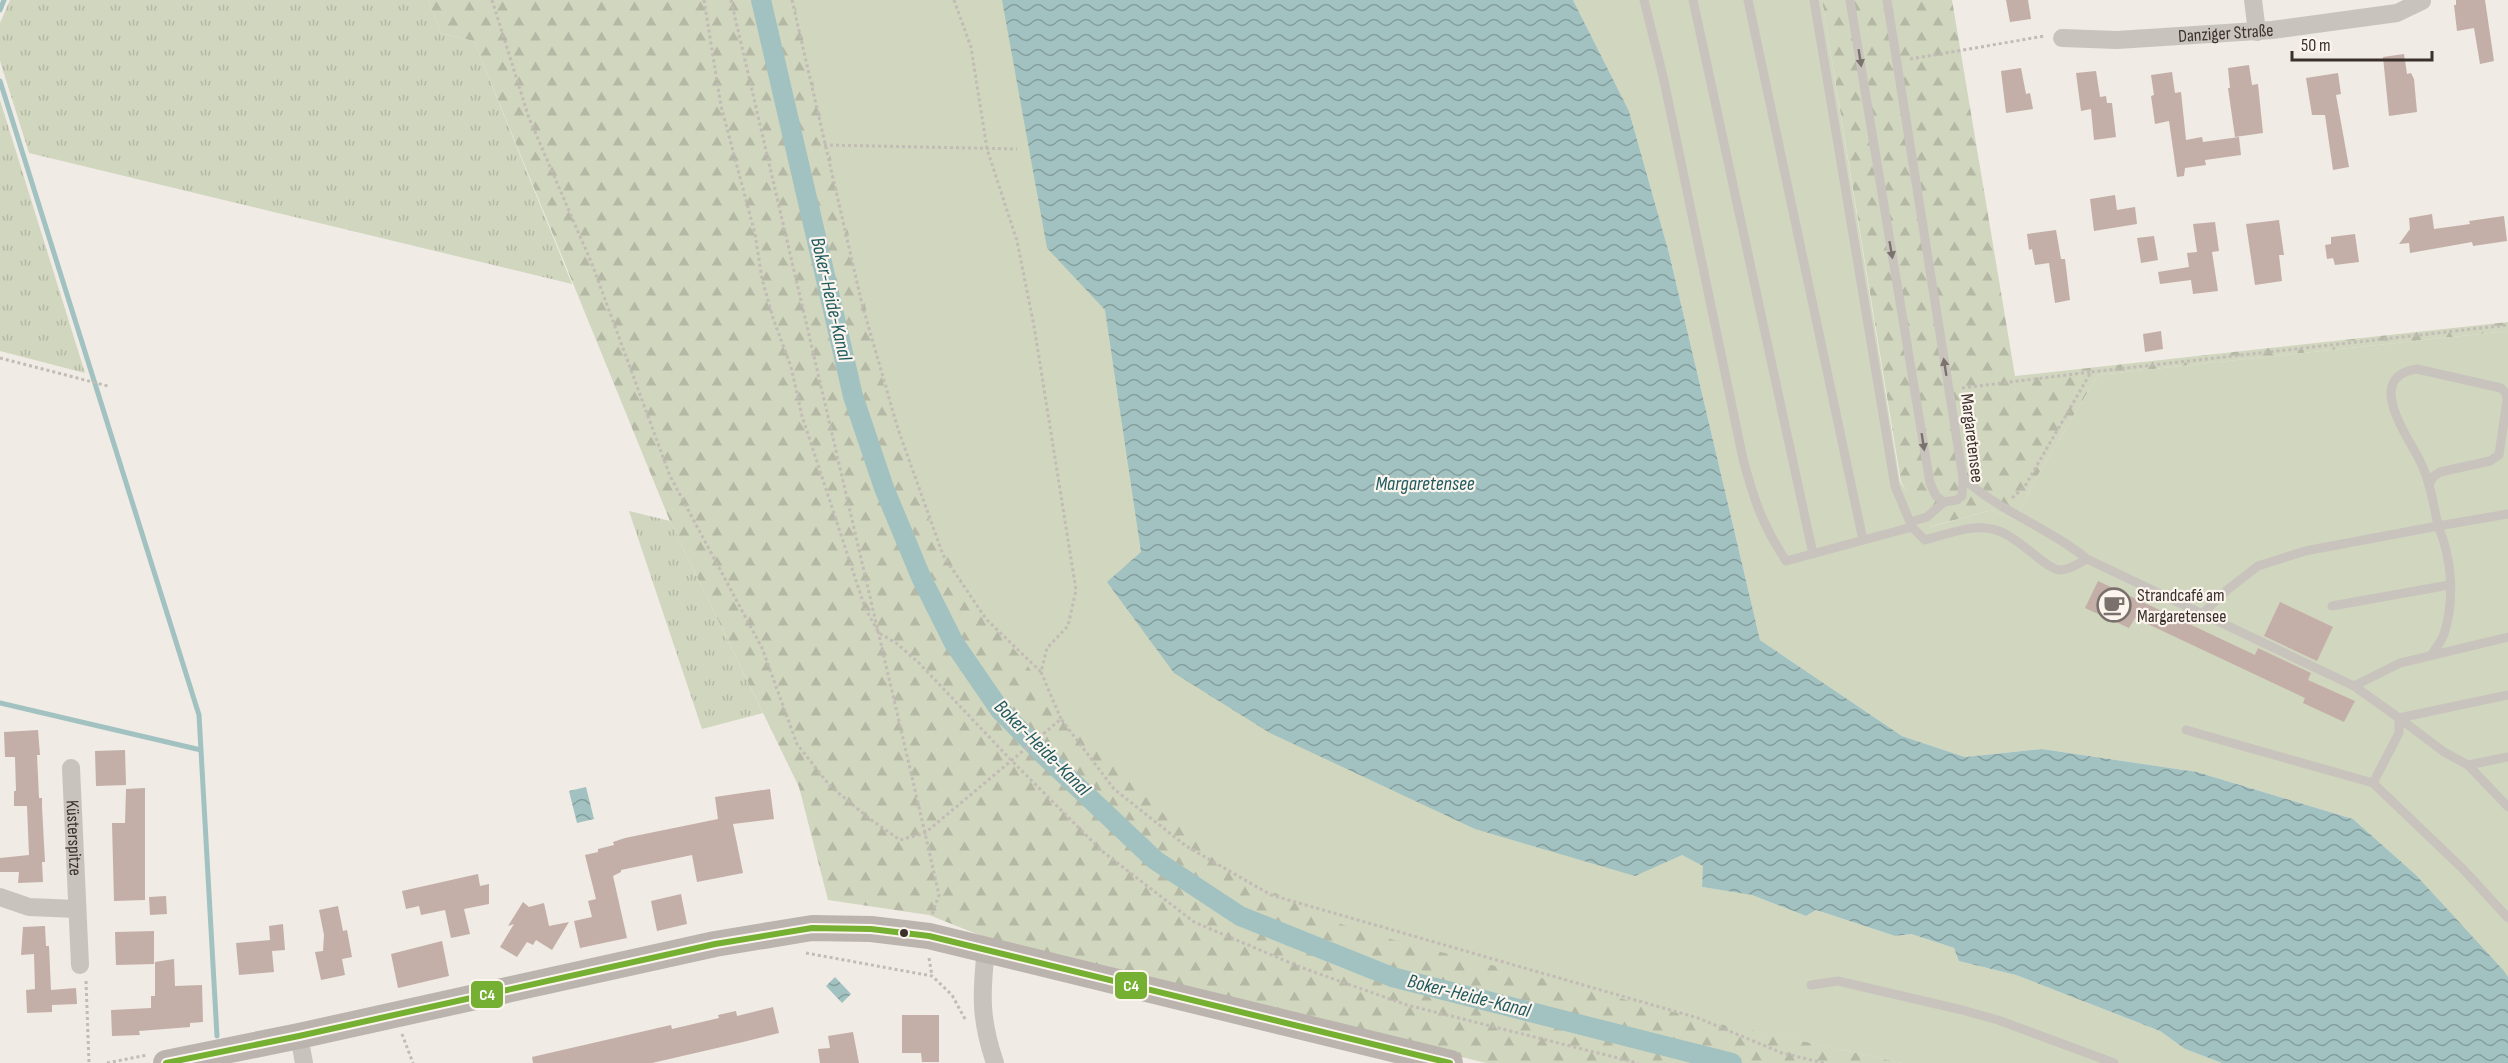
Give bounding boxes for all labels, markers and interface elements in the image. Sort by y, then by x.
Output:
street label: Danziger Straße [2177,19,2274,47]
scale bar [2292,24,2432,62]
text: 50 m [2301,35,2331,56]
one-way arrow [1855,48,1864,67]
water label: Boker-Heide-Kanal [805,235,857,364]
one-way arrow [1887,241,1896,260]
one-way arrow [1941,357,1950,376]
street label: Margaretensee [1956,392,1988,484]
one-way arrow [1919,433,1928,452]
water label: Margaretensee [1375,472,1475,496]
place label: Strandcafé am Margaretensee [2137,585,2226,627]
cafe icon: Strandcafé am Margaretensee [2096,587,2132,623]
water label: Boker-Heide-Kanal [989,695,1096,802]
street label: Küsterspitze [62,800,86,876]
unlabelled marker [898,927,910,939]
water label: Boker-Heide-Kanal [1405,969,1534,1023]
line badge: C4 [1114,971,1148,1000]
text: C4 [1123,977,1139,996]
line badge: C4 [470,980,504,1009]
text: C4 [479,986,495,1005]

